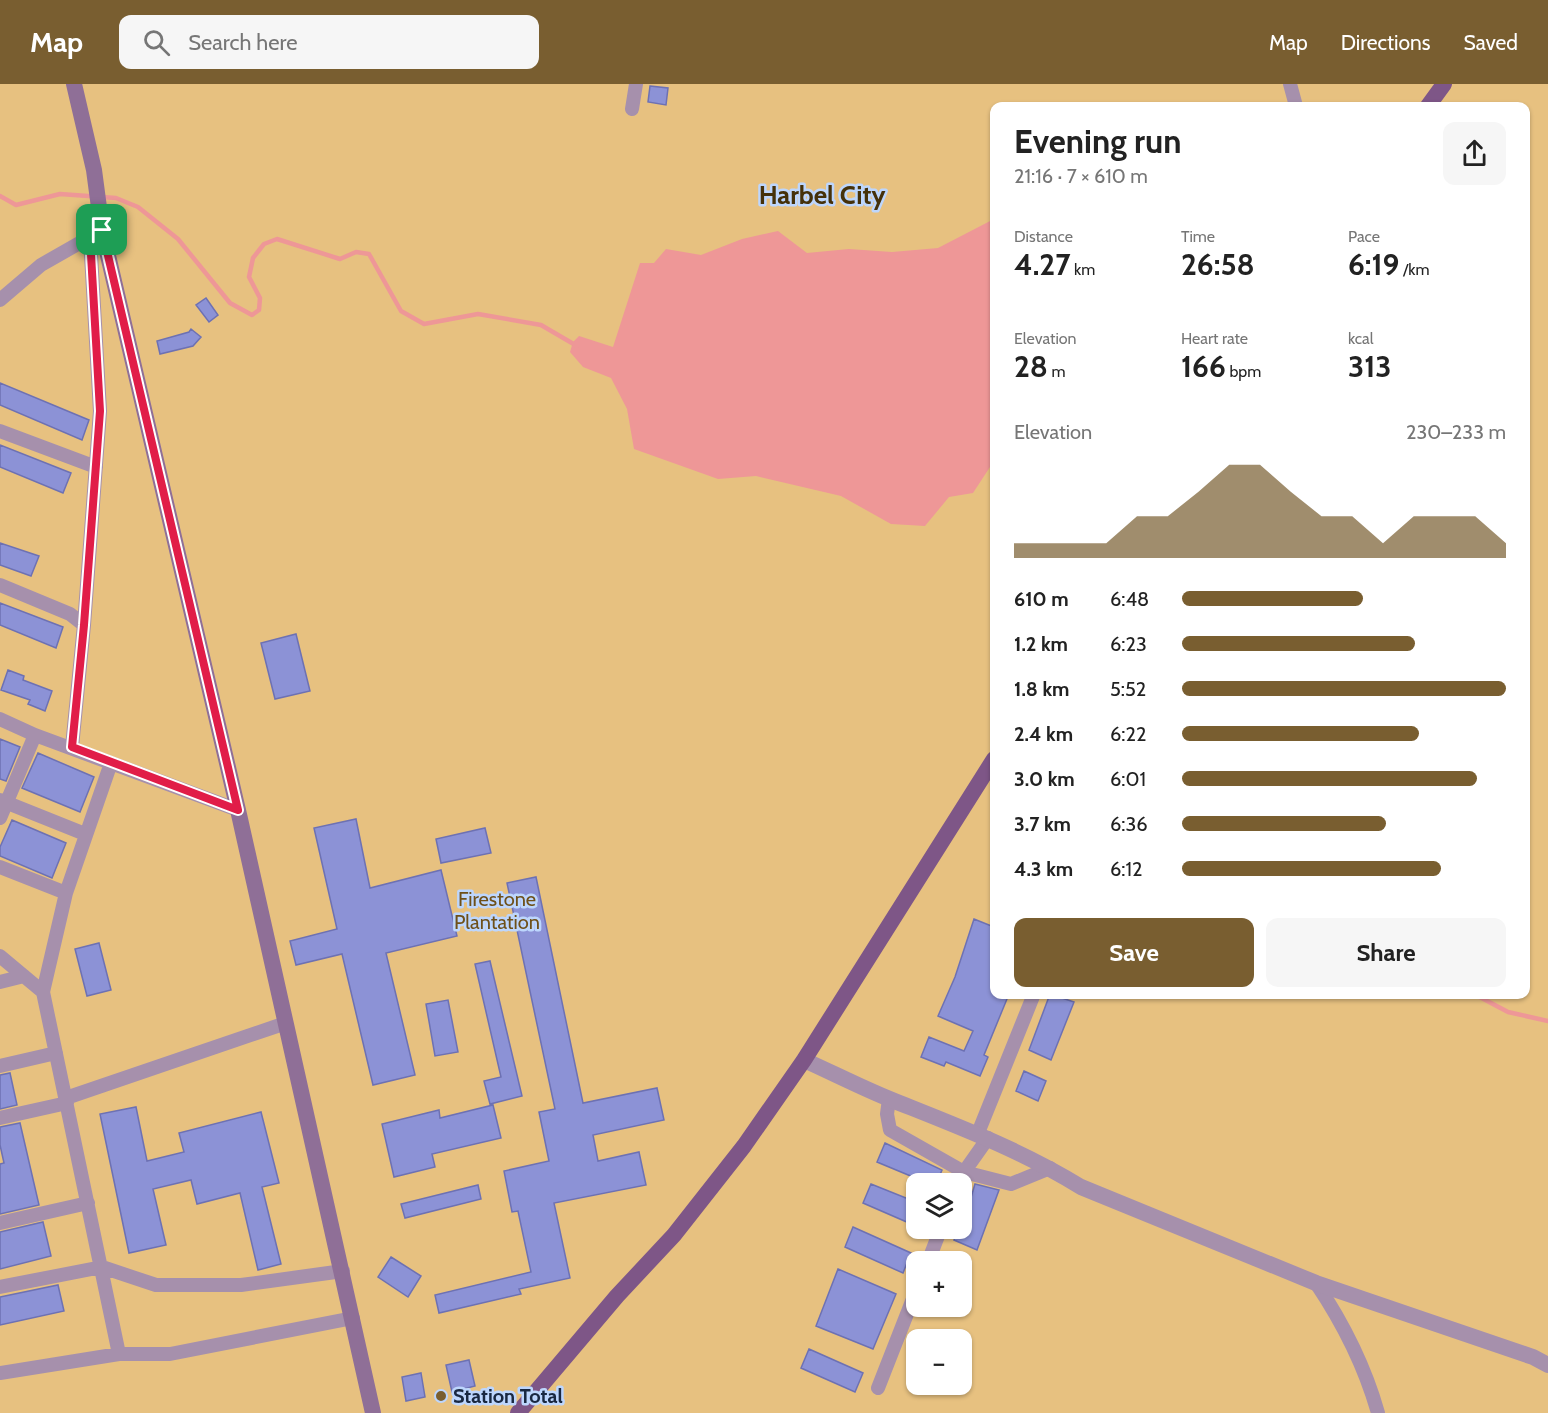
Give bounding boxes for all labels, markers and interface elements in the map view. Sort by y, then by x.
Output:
search box [119,15,539,69]
text: Map [30,25,83,59]
icon: search [140,26,173,59]
text: Search here [188,29,297,56]
text: Map [1269,30,1308,55]
text: Directions [1341,30,1430,55]
text: Saved [1463,30,1518,55]
text: Evening run [1014,121,1181,161]
button: share [1443,122,1506,185]
text: 21:16 · 7 × 610 m [1014,164,1148,188]
district label: Harbel City [759,179,885,211]
pin [76,204,127,255]
icon: arrive [85,213,118,246]
text: Distance [1014,227,1073,246]
text: Time [1181,227,1215,246]
text: Pace [1348,227,1380,246]
text: 4.27 [1014,246,1070,283]
text: 26:58 [1181,246,1255,283]
text: 6:19 [1348,246,1399,283]
text: km [1070,260,1095,279]
text: /km [1399,260,1429,279]
text: Elevation [1014,329,1077,348]
text: Heart rate [1181,329,1248,348]
text: kcal [1348,329,1374,348]
text: 28 [1014,348,1048,385]
text: 166 [1181,348,1226,385]
text: 313 [1348,348,1391,385]
text: m [1048,362,1066,381]
text: bpm [1226,362,1261,381]
text: Elevation [1014,420,1092,444]
text: 230–233 m [1406,420,1506,444]
text: 610 m [1014,587,1069,611]
text: 6:48 [1110,587,1149,611]
text: 1.2 km [1014,632,1068,656]
text: 6:23 [1110,632,1147,656]
text: 1.8 km [1014,677,1069,701]
text: 5:52 [1110,677,1146,701]
text: 2.4 km [1014,722,1073,746]
text: 6:22 [1110,722,1146,746]
text: 3.0 km [1014,767,1075,791]
text: 6:01 [1110,767,1146,791]
text: 3.7 km [1014,812,1071,836]
text: 6:36 [1110,812,1148,836]
text: 4.3 km [1014,857,1073,881]
text: 6:12 [1110,857,1143,881]
park label: Firestone Plantation [454,887,540,934]
button: Save [1014,918,1254,987]
button: Share [1266,918,1506,987]
map controls [906,1173,972,1395]
button: layers [906,1173,972,1239]
button: + [906,1251,972,1317]
button: − [906,1329,972,1395]
place label: Station Total [453,1384,563,1408]
marker: Station Total [434,1389,448,1403]

